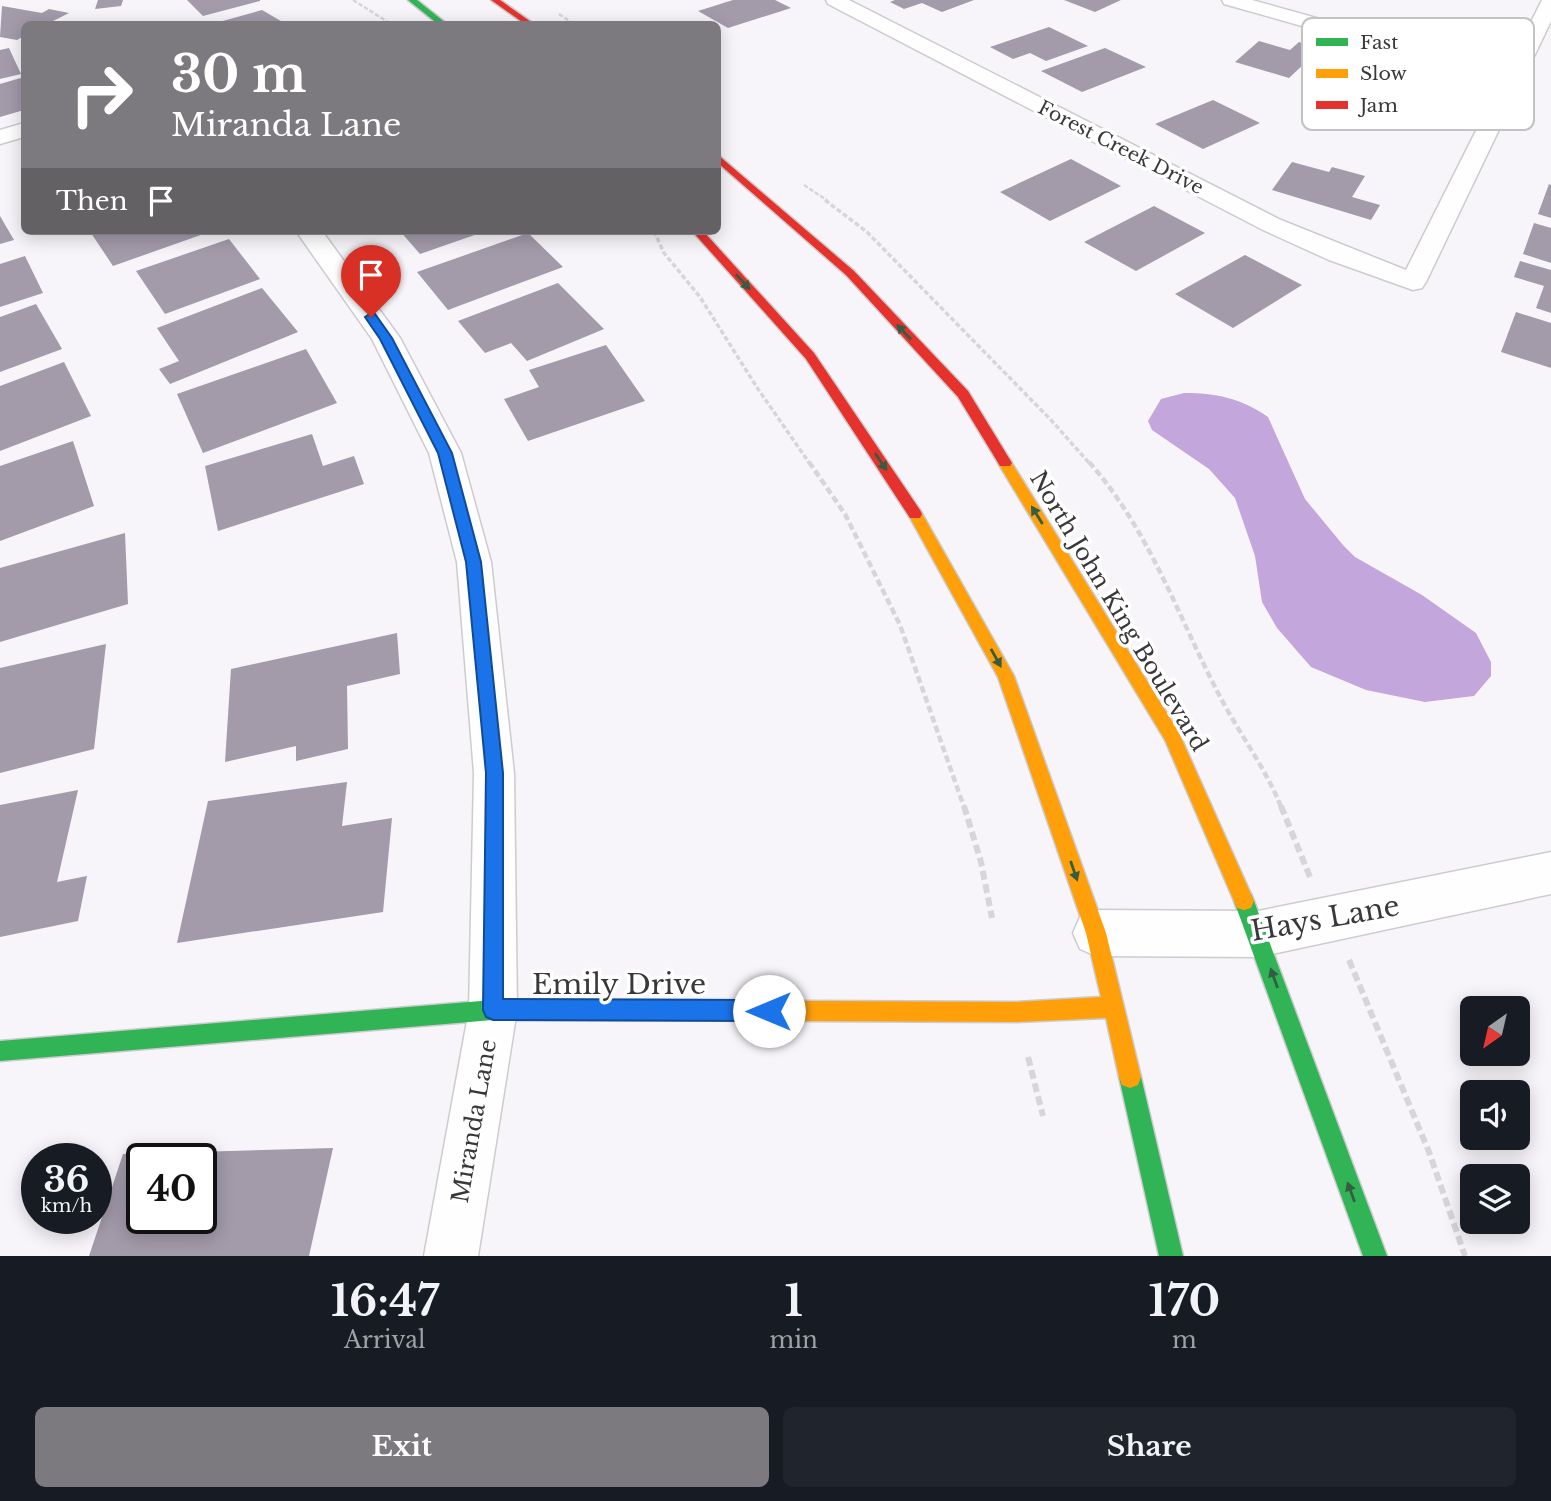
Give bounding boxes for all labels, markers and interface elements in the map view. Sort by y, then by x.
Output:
legend [1302,18,1534,130]
text: Fast [1360,31,1399,54]
text: 30 m [171,44,306,105]
icon: right [56,49,147,140]
text: Slow [1360,62,1407,85]
text: Jam [1357,94,1398,117]
street label: Forest Creek Drive [1034,96,1207,199]
text: Miranda Lane [171,105,401,145]
icon: arrive [142,182,180,220]
text: Then [56,185,128,217]
pin [341,245,401,317]
icon: arrive [352,256,390,294]
one-way arrow [735,273,751,291]
one-way arrow [897,324,913,341]
one-way arrow [874,452,887,472]
street label: North John King Boulevard [1024,466,1214,756]
one-way arrow [1031,505,1044,524]
one-way arrow [990,649,1002,668]
one-way arrow [1069,861,1080,882]
street label: Hays Lane [1248,888,1402,949]
street label: Emily Drive [532,967,706,1002]
one-way arrow [1268,967,1279,988]
position arrow [732,974,806,1048]
north arrow [1460,996,1530,1066]
map controls [1460,996,1530,1234]
street label: Miranda Lane [446,1037,502,1205]
button: sound [1460,1080,1530,1150]
speed limit sign: 40 [126,1143,217,1234]
text: 36 [44,1158,89,1201]
button: layers [1460,1164,1530,1234]
one-way arrow [1346,1181,1357,1202]
text: km/h [41,1195,92,1217]
text: 16:47 [331,1275,439,1327]
text: 1 [785,1275,803,1327]
text: 170 [1149,1275,1220,1327]
text: Arrival [344,1326,425,1354]
text: min [770,1326,818,1354]
text: m [1172,1326,1197,1354]
button: Exit [35,1407,769,1487]
button: Share [783,1407,1516,1487]

